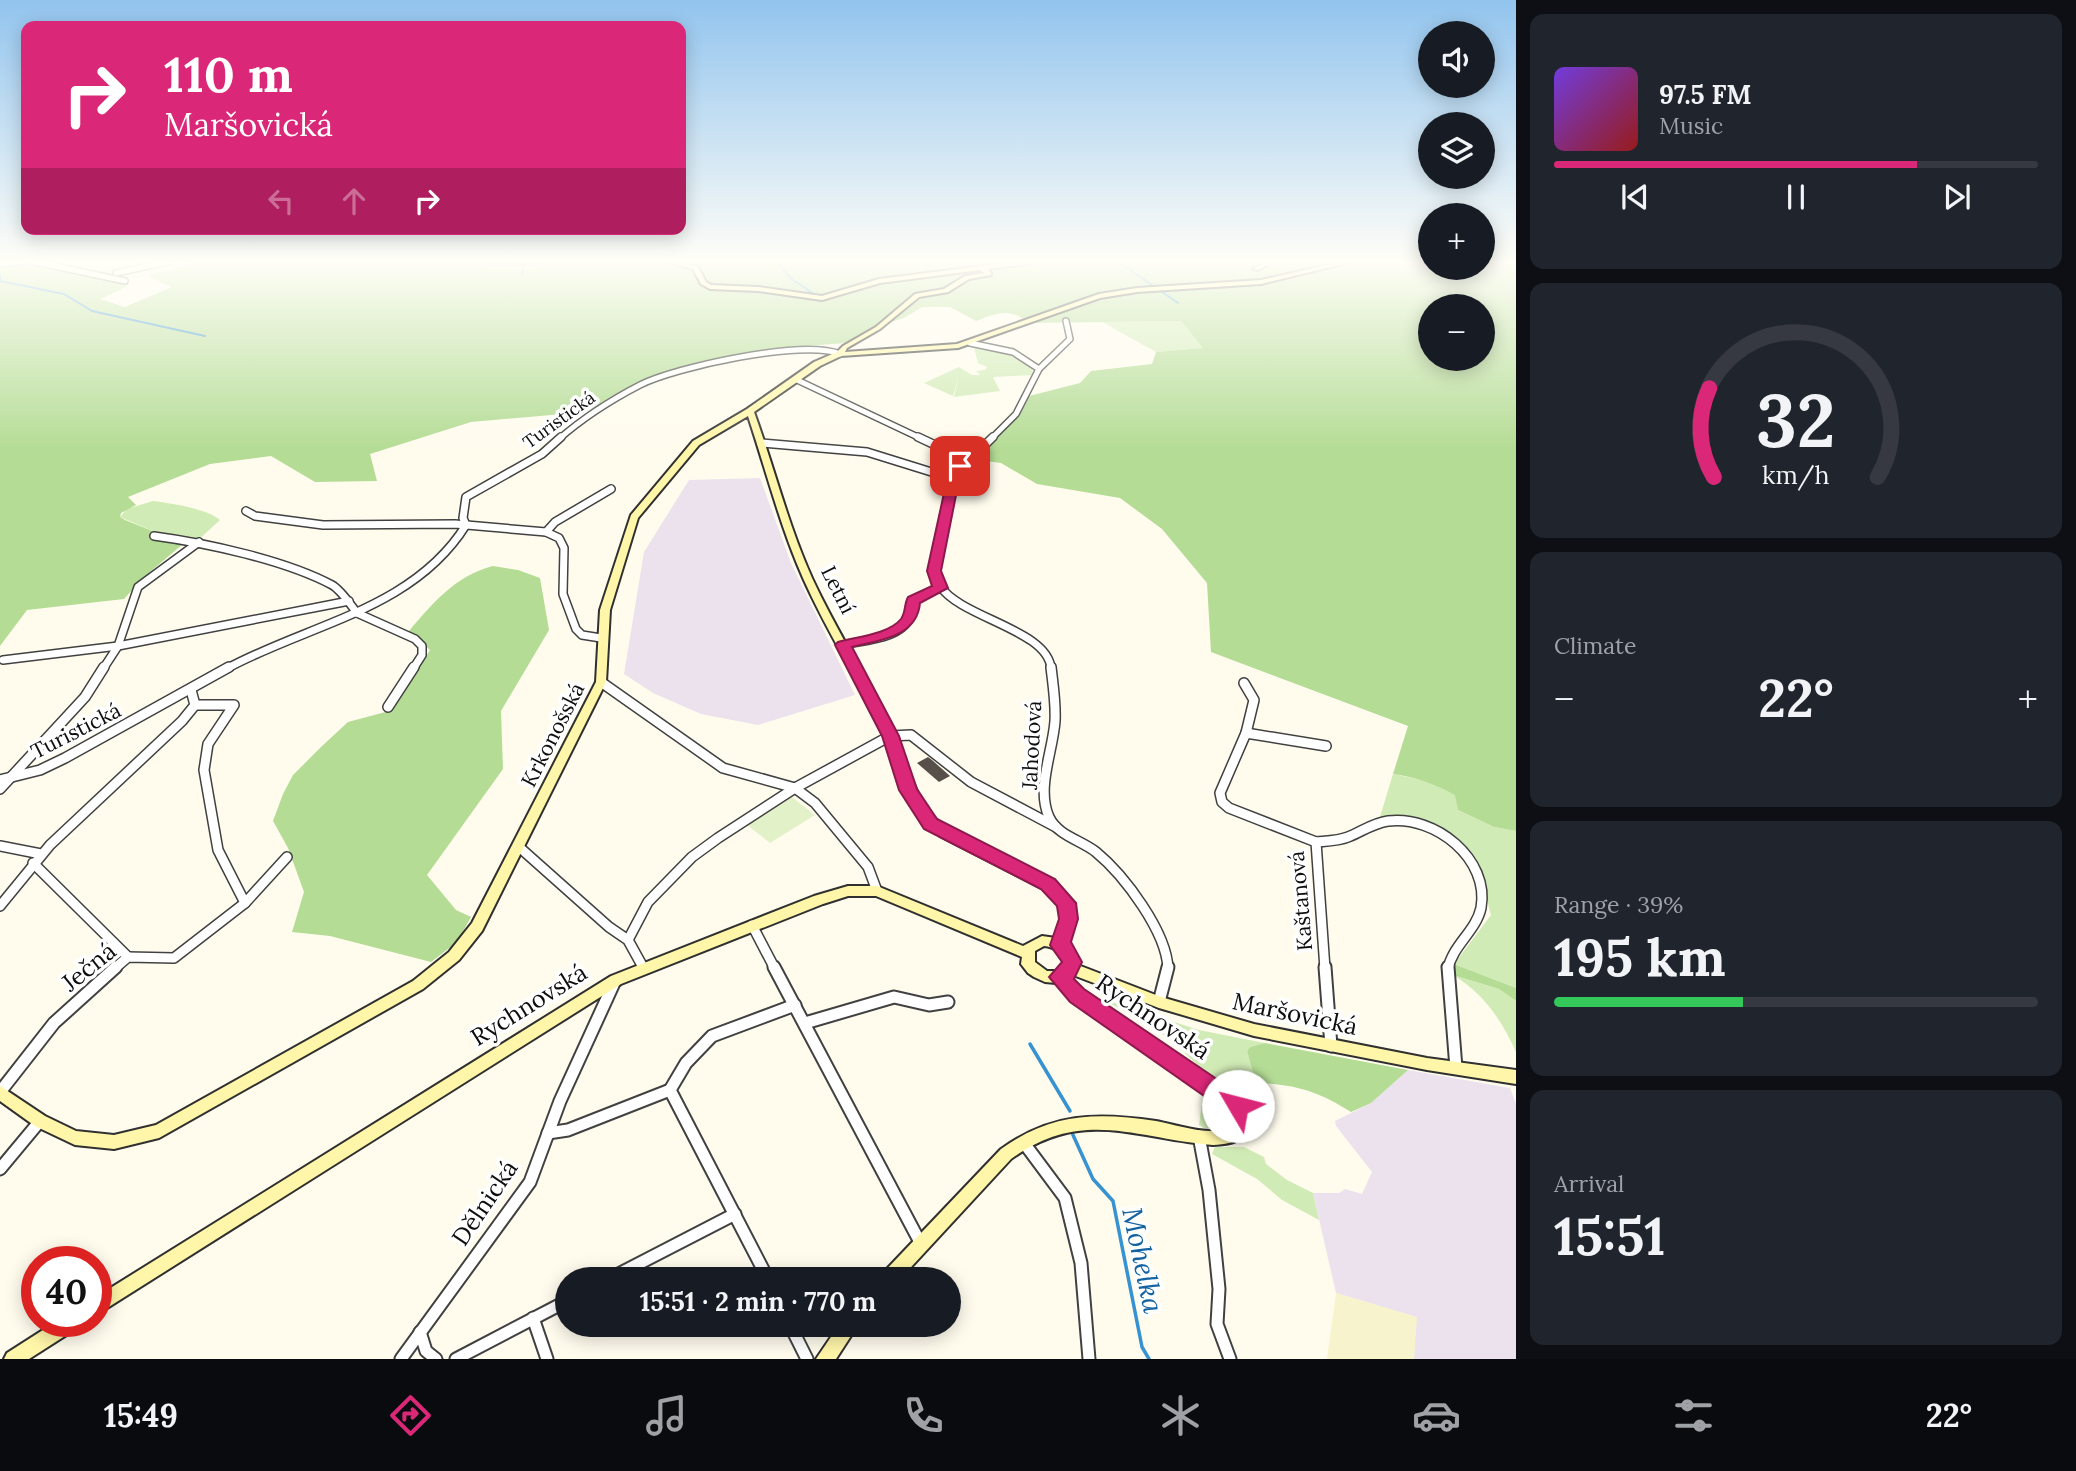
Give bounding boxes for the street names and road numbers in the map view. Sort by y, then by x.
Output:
street label: Turistická [518,386,599,454]
street label: Letní [815,561,862,618]
street label: Krkonošská [515,678,590,791]
street label: Turistická [26,696,126,765]
street label: Jahodová [1016,700,1047,791]
street label: Kaštanová [1283,850,1318,952]
street label: Ječná [54,935,122,999]
street label: Rychnovská [465,957,593,1053]
street label: Rychnovská [1090,967,1216,1066]
street label: Maršovická [1230,985,1360,1042]
street label: Dělnická [445,1154,524,1252]

